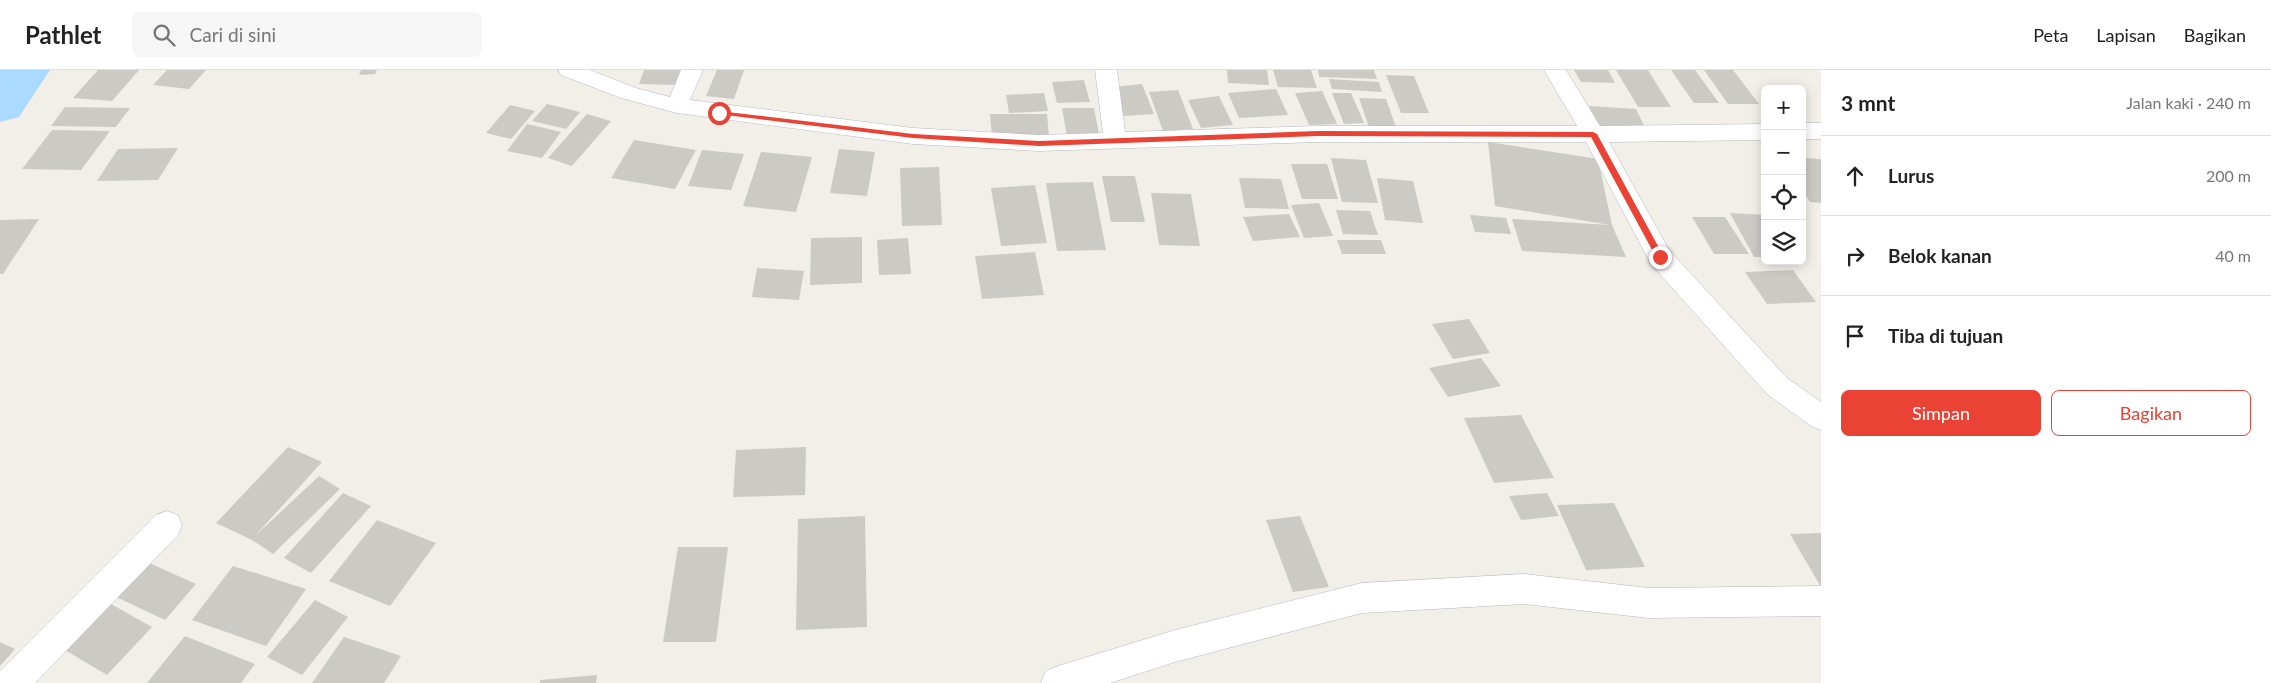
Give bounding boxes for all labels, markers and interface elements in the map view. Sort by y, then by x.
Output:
search box [132,12,482,57]
text: Pathlet [25,20,102,49]
icon: search [150,21,178,49]
text: Cari di sini [190,23,276,46]
text: Peta [2033,24,2068,46]
text: Lapisan [2096,24,2156,46]
text: Bagikan [2184,24,2246,46]
map controls [1761,85,1806,265]
button: + [1761,85,1806,130]
text: 3 mnt [1841,90,1895,115]
text: Jalan kaki · 240 m [2126,93,2251,112]
route start [708,102,731,125]
button: − [1761,130,1806,175]
icon: ahead [1841,162,1869,190]
text: Lurus [1888,164,1934,187]
text: 200 m [2206,166,2251,185]
button: locate [1761,175,1806,220]
button: layers [1761,220,1806,265]
icon: right [1841,242,1869,270]
text: Belok kanan [1888,244,1992,267]
route end [1649,246,1672,269]
text: 40 m [2215,246,2251,265]
icon: arrive [1841,322,1869,350]
text: Tiba di tujuan [1888,324,2003,347]
button: Simpan [1841,390,2041,436]
button: Bagikan [2051,390,2251,436]

